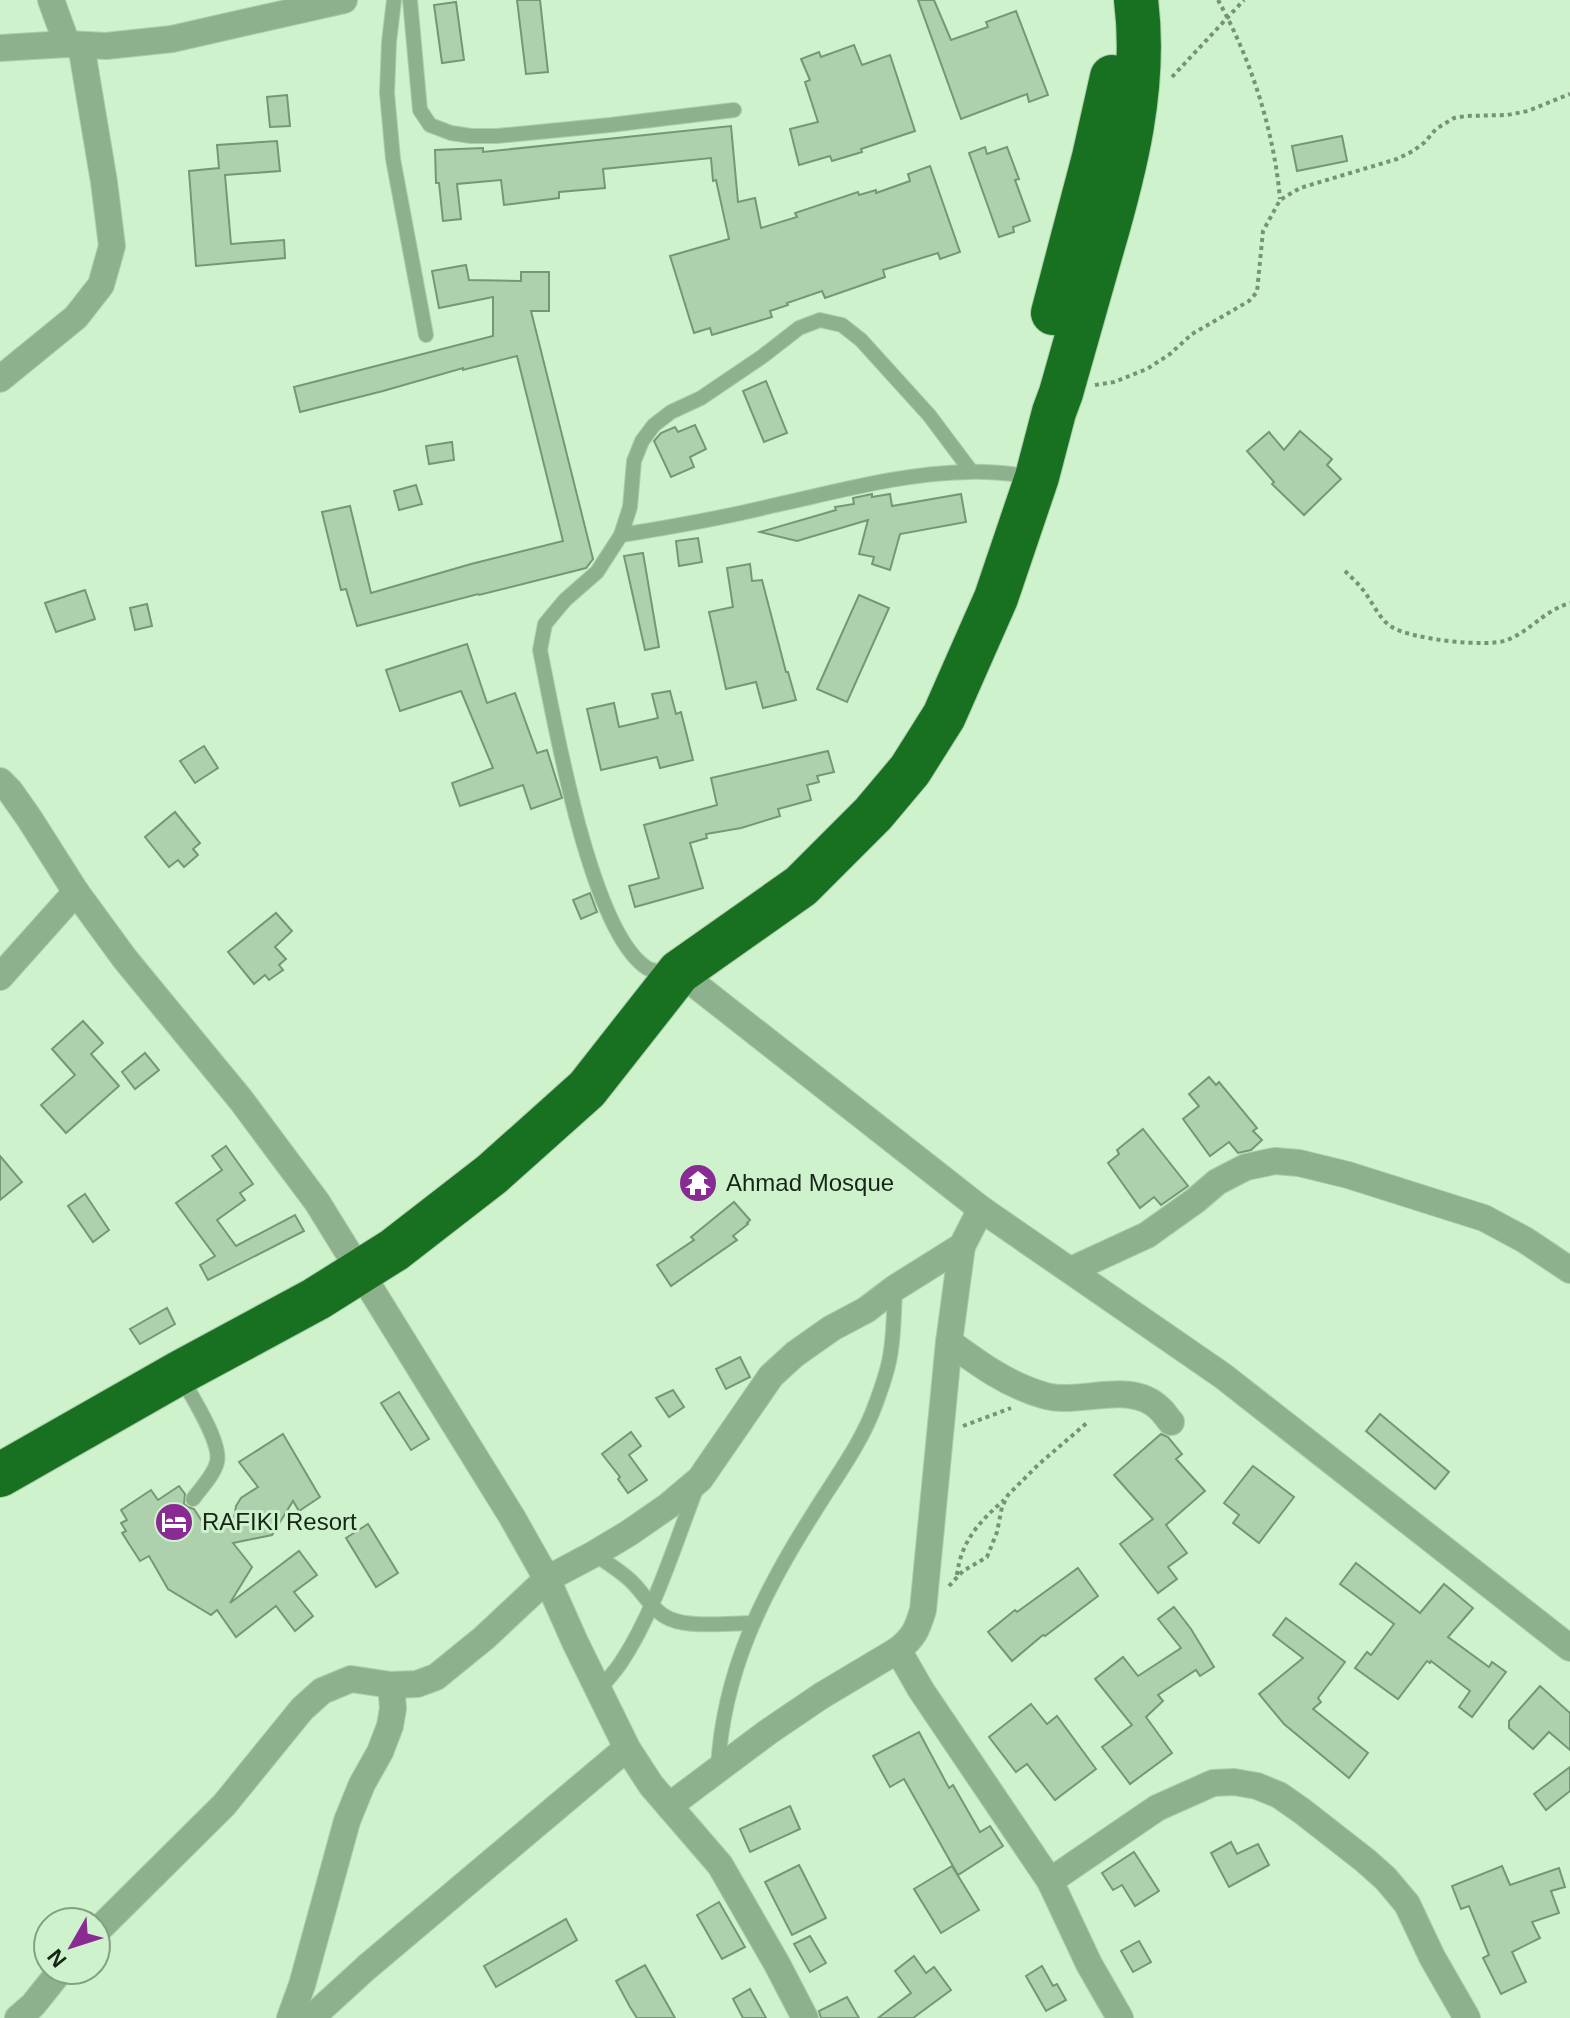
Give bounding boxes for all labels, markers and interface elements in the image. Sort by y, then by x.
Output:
temple icon: Ahmad Mosque [677,1162,719,1204]
place label: Ahmad Mosque [726,1169,894,1196]
hotel icon: RAFIKI Resort [153,1501,195,1543]
place label: RAFIKI Resort [202,1508,357,1535]
north arrow [32,1906,112,1986]
text: N [42,1944,72,1972]

